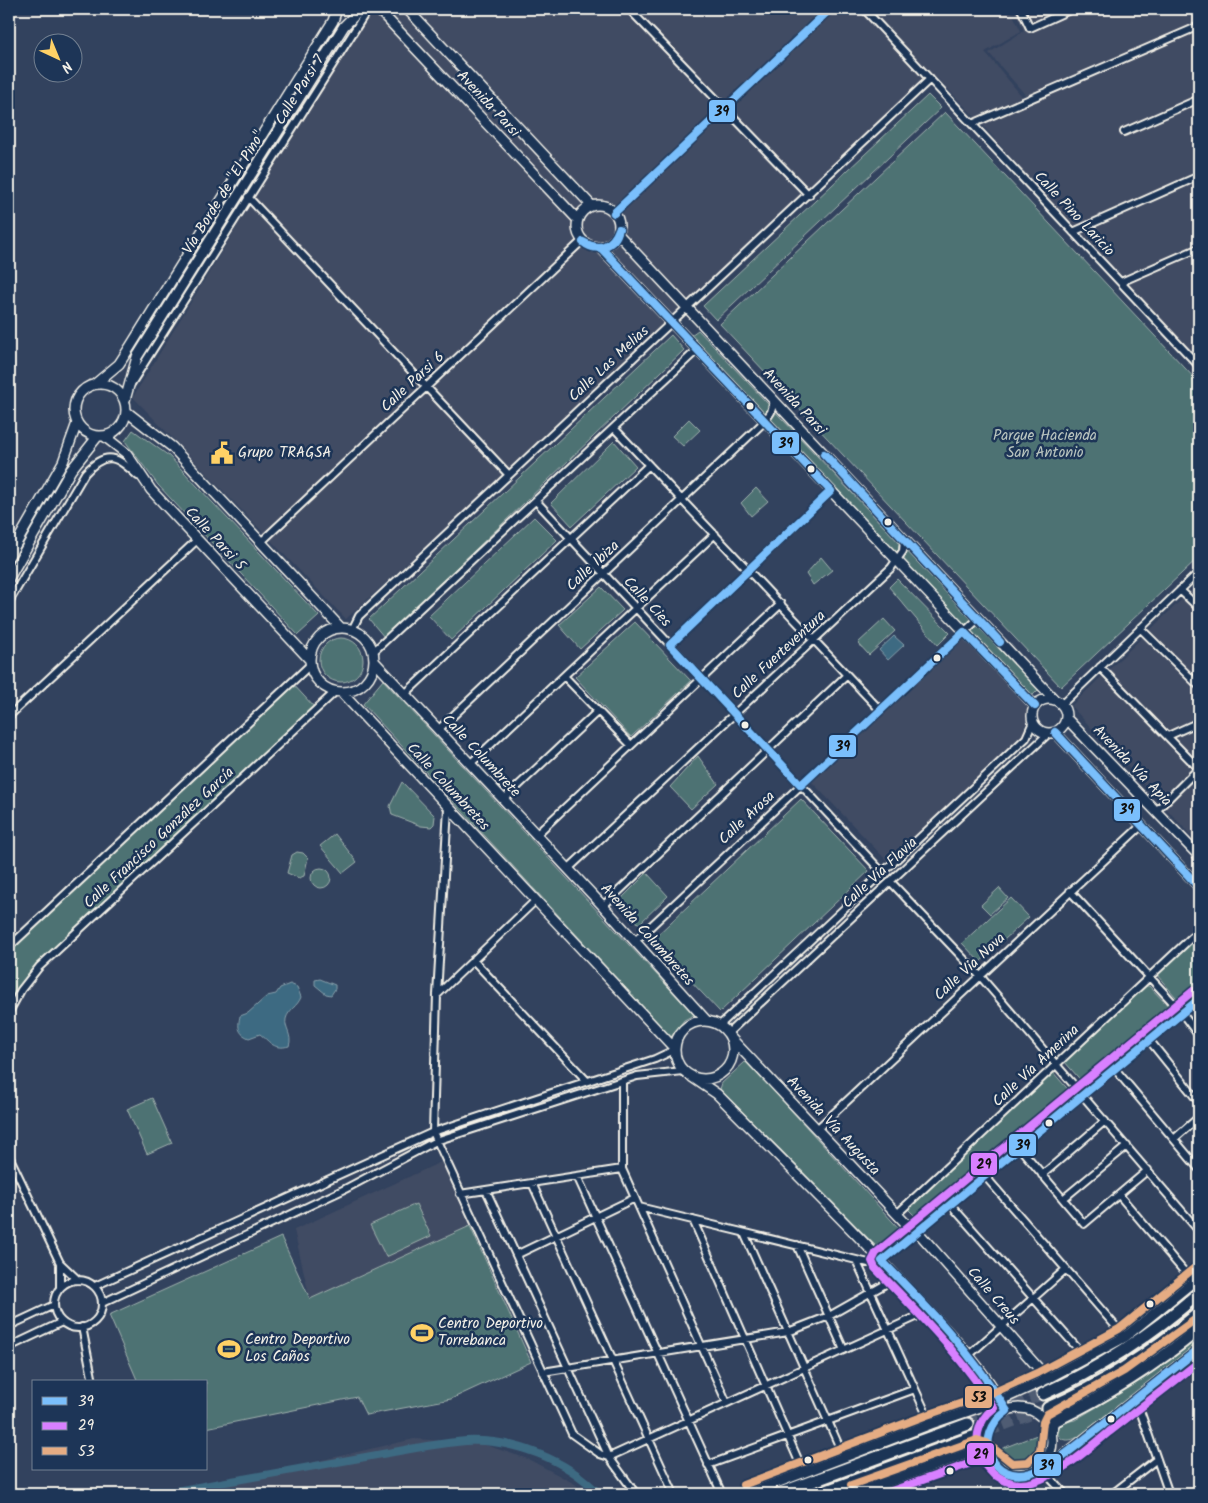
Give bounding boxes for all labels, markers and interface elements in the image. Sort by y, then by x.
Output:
north arrow [32,32,82,82]
street label: Calle Parsi 7 [269,49,332,130]
text: N [55,56,77,78]
street label: Avenida Parsi [450,65,527,144]
line badge: 39 [708,99,736,123]
text: 39 [714,101,729,123]
street label: Vía Borde de "El Pino" [176,127,272,259]
street label: Calle Pino Laricio [1028,166,1120,262]
street label: Calle Las Melias [563,320,655,408]
street label: Calle Parsi 6 [375,346,451,418]
street label: Avenida Parsi [756,363,833,442]
unlabelled marker [745,401,755,411]
park label: Parque Hacienda San Antonio [993,424,1097,465]
line badge: 39 [771,431,800,455]
text: 39 [778,433,793,455]
public building icon: Grupo TRAGSA [209,440,235,466]
place label: Grupo TRAGSA [238,441,331,465]
unlabelled marker [806,464,816,474]
street label: Calle Parsi 5 [179,501,252,577]
unlabelled marker [883,517,893,527]
street label: Calle Ibiza [561,535,625,597]
street label: Calle Cies [617,571,677,633]
street label: Calle Fuerteventura [726,605,832,705]
unlabelled marker [932,653,942,663]
street label: Calle Columbrete [436,709,526,803]
unlabelled marker [740,720,750,730]
street label: Avenida Vía Apia [1087,720,1177,812]
line badge: 39 [828,734,857,758]
text: 39 [835,736,850,758]
street label: Calle Columbretes [401,737,496,837]
street label: Calle Francisco González García [78,761,240,915]
street label: Calle Arosa [713,785,781,851]
line badge: 39 [1113,798,1141,822]
text: 39 [1119,799,1134,821]
street label: Calle Vía Flavia [837,831,923,915]
street label: Avenida Columbretes [594,878,700,992]
street label: Calle Via Nova [929,927,1011,1007]
street label: Calle Vía Amerina [987,1019,1085,1113]
street label: Avenida Vía Augusta [780,1071,886,1181]
unlabelled marker [1044,1118,1054,1128]
line badge: 39 [1008,1133,1037,1157]
text: 39 [1015,1135,1030,1157]
line badge: 29 [970,1152,998,1176]
text: 29 [976,1154,992,1176]
street label: Calle Creus [961,1262,1026,1331]
unlabelled marker [1145,1299,1155,1309]
place label: Centro Deportivo Torrebanca [438,1312,543,1353]
sports icon: Centro Deportivo Torrebanca [409,1320,435,1346]
place label: Centro Deportivo Los Caños [245,1328,350,1369]
sports icon: Centro Deportivo Los Caños [216,1336,242,1362]
legend [32,1380,208,1470]
line badge: 53 [964,1385,993,1409]
text: 53 [971,1387,987,1409]
text: 39 [78,1390,95,1414]
text: 29 [78,1414,95,1438]
unlabelled marker [1106,1414,1116,1424]
text: 53 [78,1440,95,1464]
line badge: 29 [966,1442,995,1466]
text: 29 [973,1444,989,1466]
line badge: 39 [1033,1453,1062,1477]
unlabelled marker [803,1455,813,1465]
text: 39 [1039,1455,1054,1477]
unlabelled marker [945,1466,955,1476]

